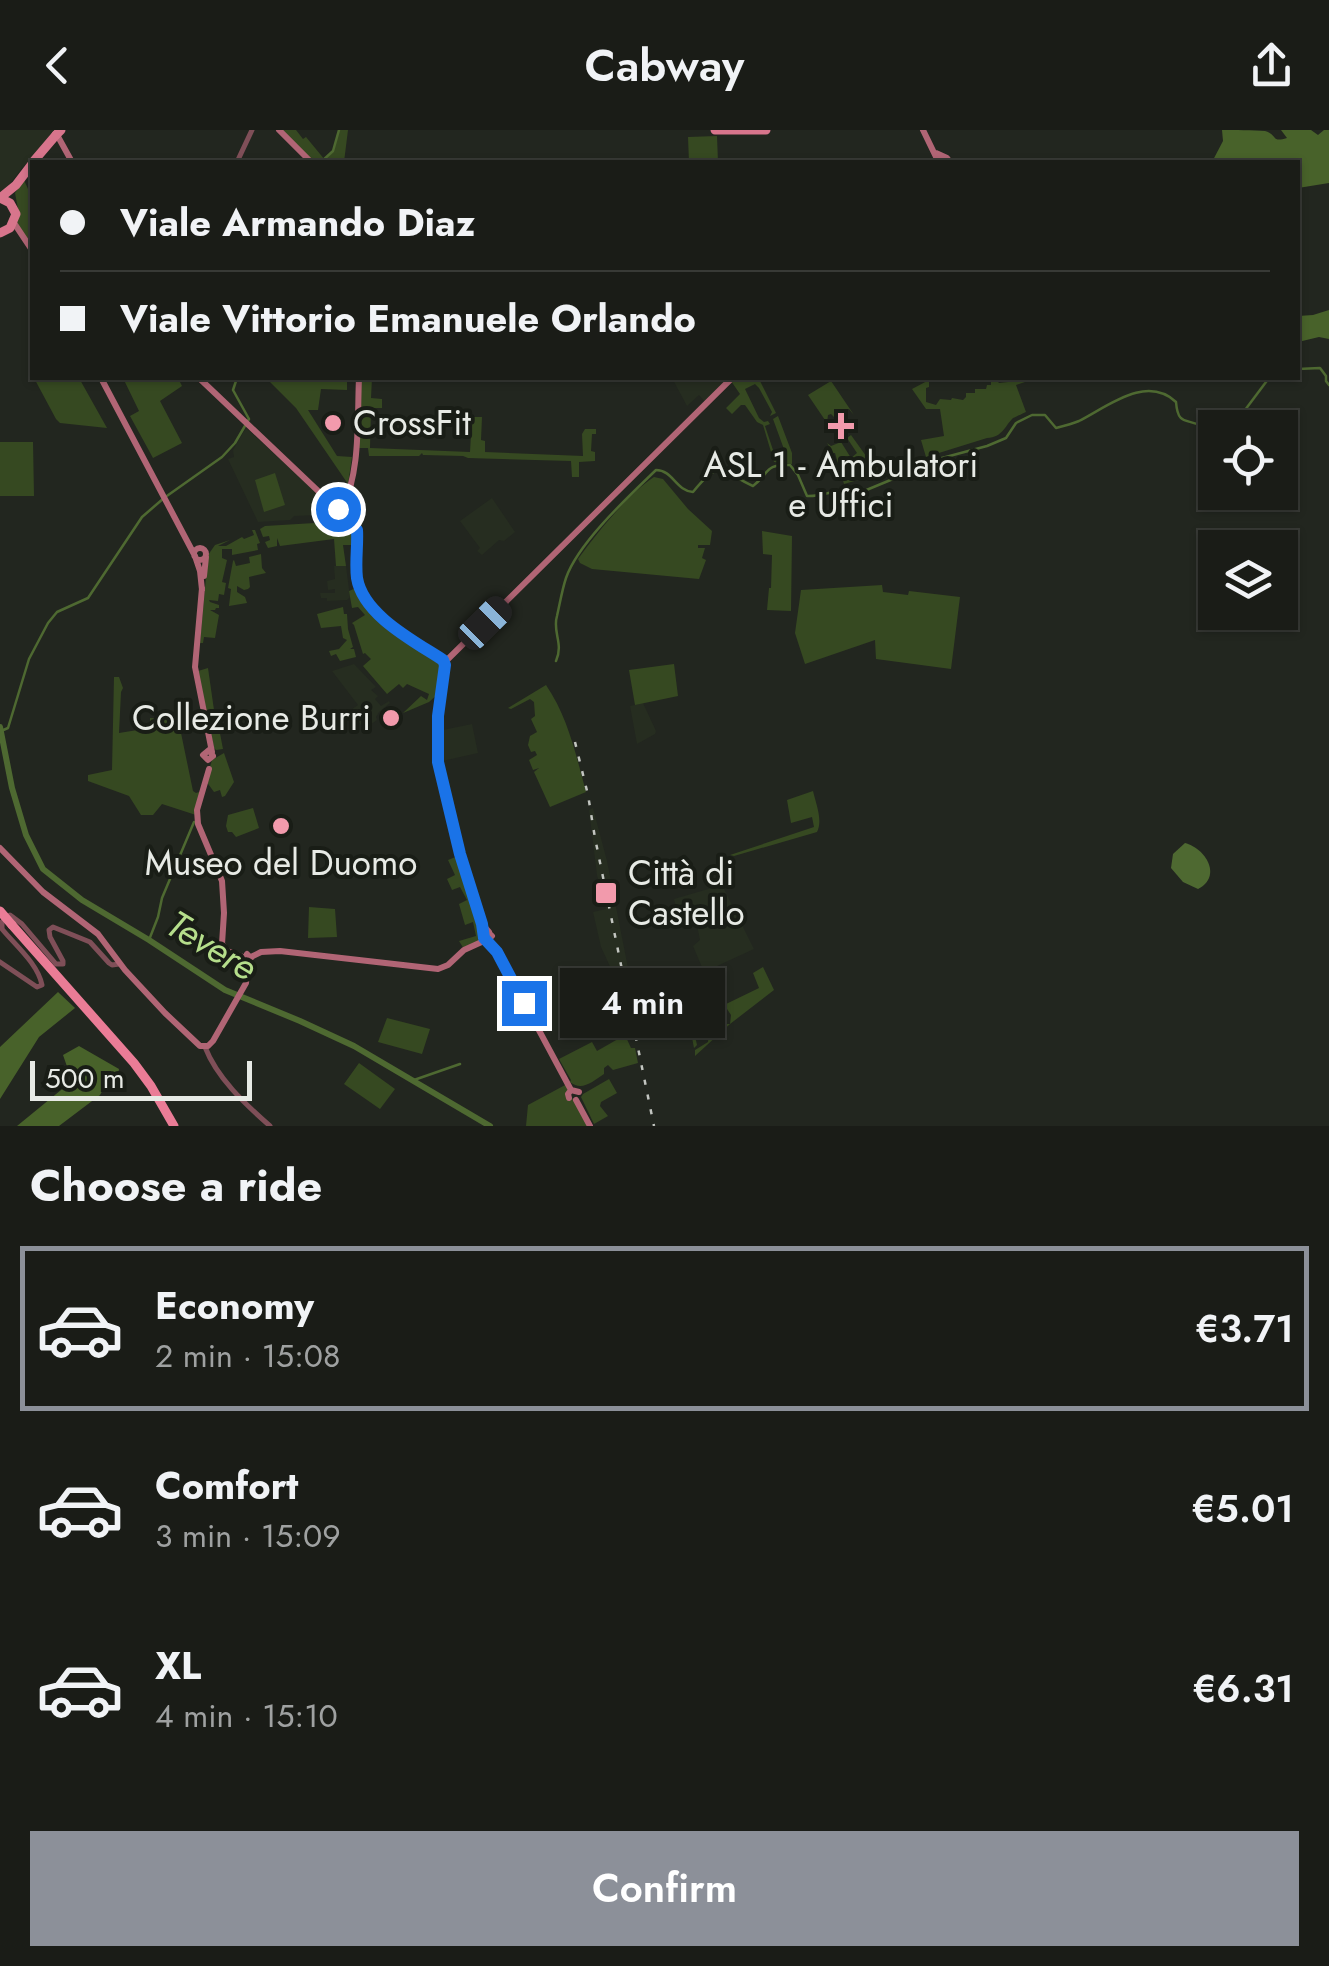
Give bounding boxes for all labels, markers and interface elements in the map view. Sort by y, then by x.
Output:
text: Cabway [585,33,744,98]
icon: back [30,38,85,93]
icon: share [1244,38,1299,93]
text: Viale Armando Diaz [120,195,475,250]
text: Viale Vittorio Emanuele Orlando [120,291,696,346]
place label: CrossFit [353,398,471,448]
map controls [1198,410,1298,630]
button: locate [1198,410,1298,510]
marker: CrossFit [322,412,344,434]
marker: ASL 1 - Ambulatori e Uffici [828,413,854,439]
place label: ASL 1 - Ambulatori e Uffici [704,440,978,530]
route start [316,487,361,532]
button: layers [1198,530,1298,630]
car [453,591,517,655]
place label: Collezione Burri [132,693,371,743]
marker: Collezione Burri [380,707,402,729]
marker: Museo del Duomo [270,815,292,837]
place label: Museo del Duomo [145,838,417,888]
place label: Città di Castello [628,848,745,938]
marker: Città di Castello [593,880,619,906]
water label: Tevere [156,896,268,994]
callout: 4 min [559,968,724,1038]
text: 4 min [601,980,684,1026]
route end [502,981,547,1026]
scale bar [30,1056,252,1100]
text: 500 m [45,1058,125,1099]
text: Choose a ride [30,1153,322,1218]
text: Economy [155,1278,314,1333]
icon: car [35,1284,125,1374]
text: €3.71 [1195,1301,1294,1356]
text: 2 min · 15:08 [155,1333,340,1379]
text: Comfort [155,1458,298,1513]
icon: car [35,1464,125,1554]
text: €5.01 [1191,1481,1294,1536]
text: 3 min · 15:09 [155,1513,341,1559]
text: XL [155,1638,201,1693]
icon: car [35,1644,125,1734]
text: €6.31 [1192,1661,1294,1716]
text: 4 min · 15:10 [155,1693,338,1739]
button: Confirm [30,1831,1299,1946]

